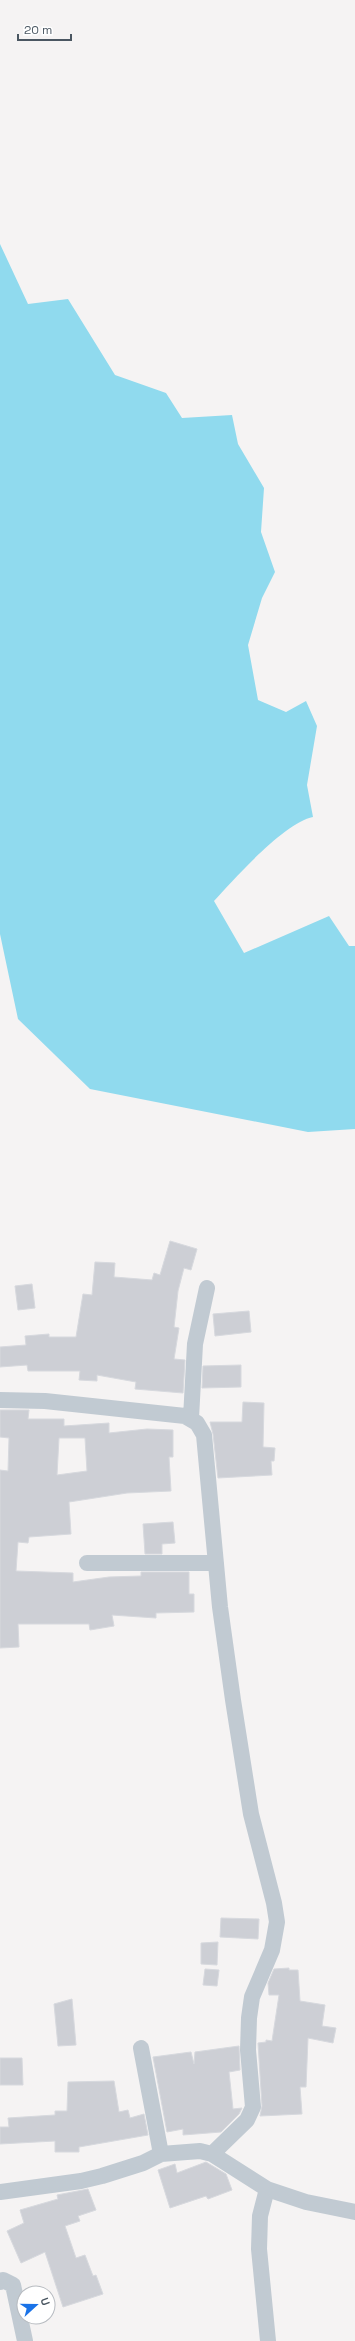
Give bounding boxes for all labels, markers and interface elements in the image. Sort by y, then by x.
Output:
scale bar [18,16,71,42]
text: 20 m [24,22,52,38]
north arrow [16,2285,56,2325]
text: U [37,2295,53,2307]

